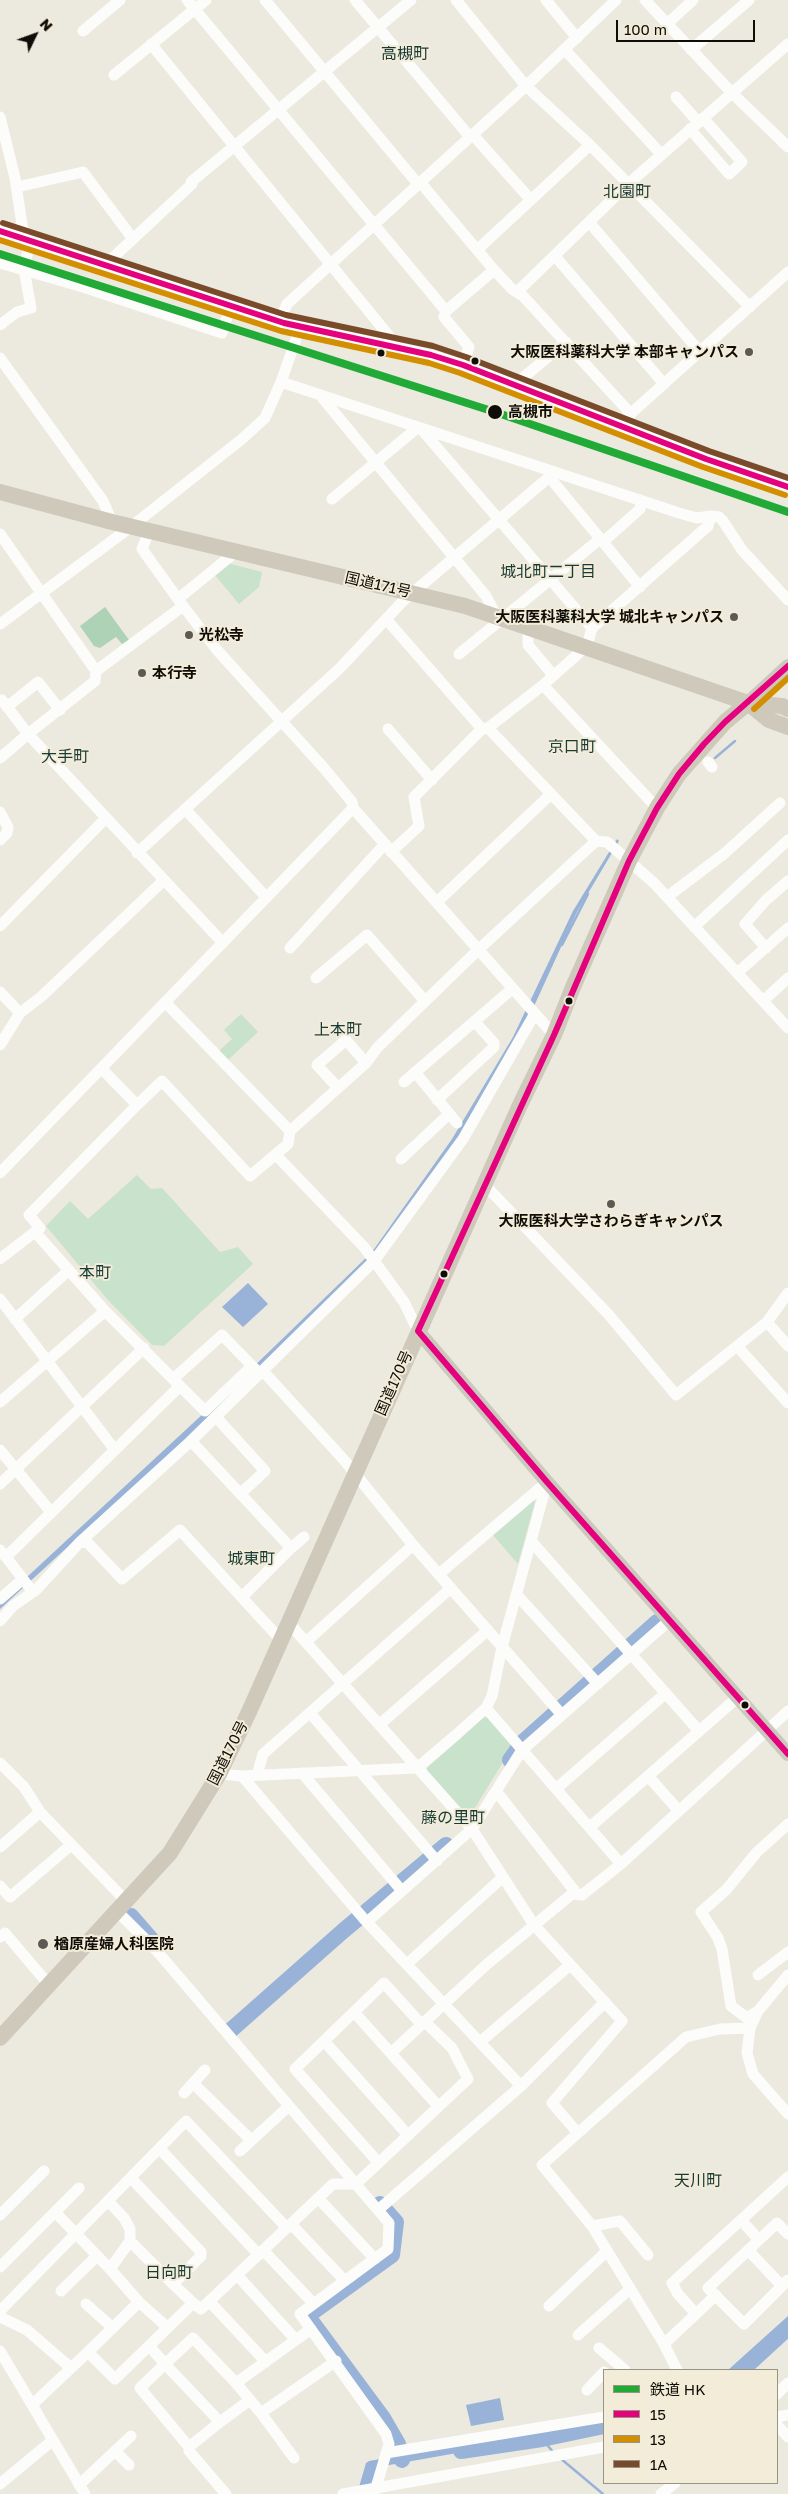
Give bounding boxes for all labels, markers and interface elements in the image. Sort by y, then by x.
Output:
north arrow [10,10,60,60]
scale bar [618,10,757,42]
text: N [37,15,56,34]
text: 100 m [624,20,667,38]
district label: 高槻町 [381,44,429,64]
district label: 北園町 [603,182,651,202]
place label: 大阪医科薬科大学 本部キャンパス [510,343,739,361]
marker: 大阪医科薬科大学 本部キャンパス [743,346,755,358]
unlabelled marker [376,348,386,358]
unlabelled marker [470,356,480,366]
marker: 高槻市 [486,403,504,421]
place label: 高槻市 [508,403,553,421]
district label: 城北町二丁目 [500,562,596,582]
street label: 国道171号 [343,569,413,601]
place label: 大阪医科薬科大学 城北キャンパス [495,608,724,626]
marker: 大阪医科薬科大学 城北キャンパス [728,611,740,623]
place label: 光松寺 [199,626,244,644]
marker: 光松寺 [183,629,195,641]
place label: 本行寺 [152,664,197,682]
marker: 本行寺 [136,667,148,679]
district label: 京口町 [548,737,596,757]
district label: 大手町 [41,747,89,767]
unlabelled marker [564,996,574,1006]
district label: 上本町 [314,1020,362,1040]
marker: 大阪医科大学さわらぎキャンパス [605,1198,617,1210]
place label: 大阪医科大学さわらぎキャンパス [499,1212,723,1230]
district label: 本町 [79,1263,111,1283]
unlabelled marker [439,1269,449,1279]
street label: 国道170号 [372,1348,416,1418]
district label: 城東町 [227,1549,275,1569]
unlabelled marker [740,1700,750,1710]
street label: 国道170号 [204,1718,252,1788]
district label: 藤の里町 [421,1808,485,1828]
place label: 楢原産婦人科医院 [54,1935,174,1953]
marker: 楢原産婦人科医院 [36,1937,50,1951]
district label: 天川町 [674,2171,722,2191]
district label: 日向町 [145,2263,193,2283]
legend [603,2369,778,2484]
text: 鉄道 HK [650,2380,706,2398]
text: 15 [650,2405,666,2423]
text: 13 [650,2430,666,2448]
text: 1A [650,2455,667,2473]

